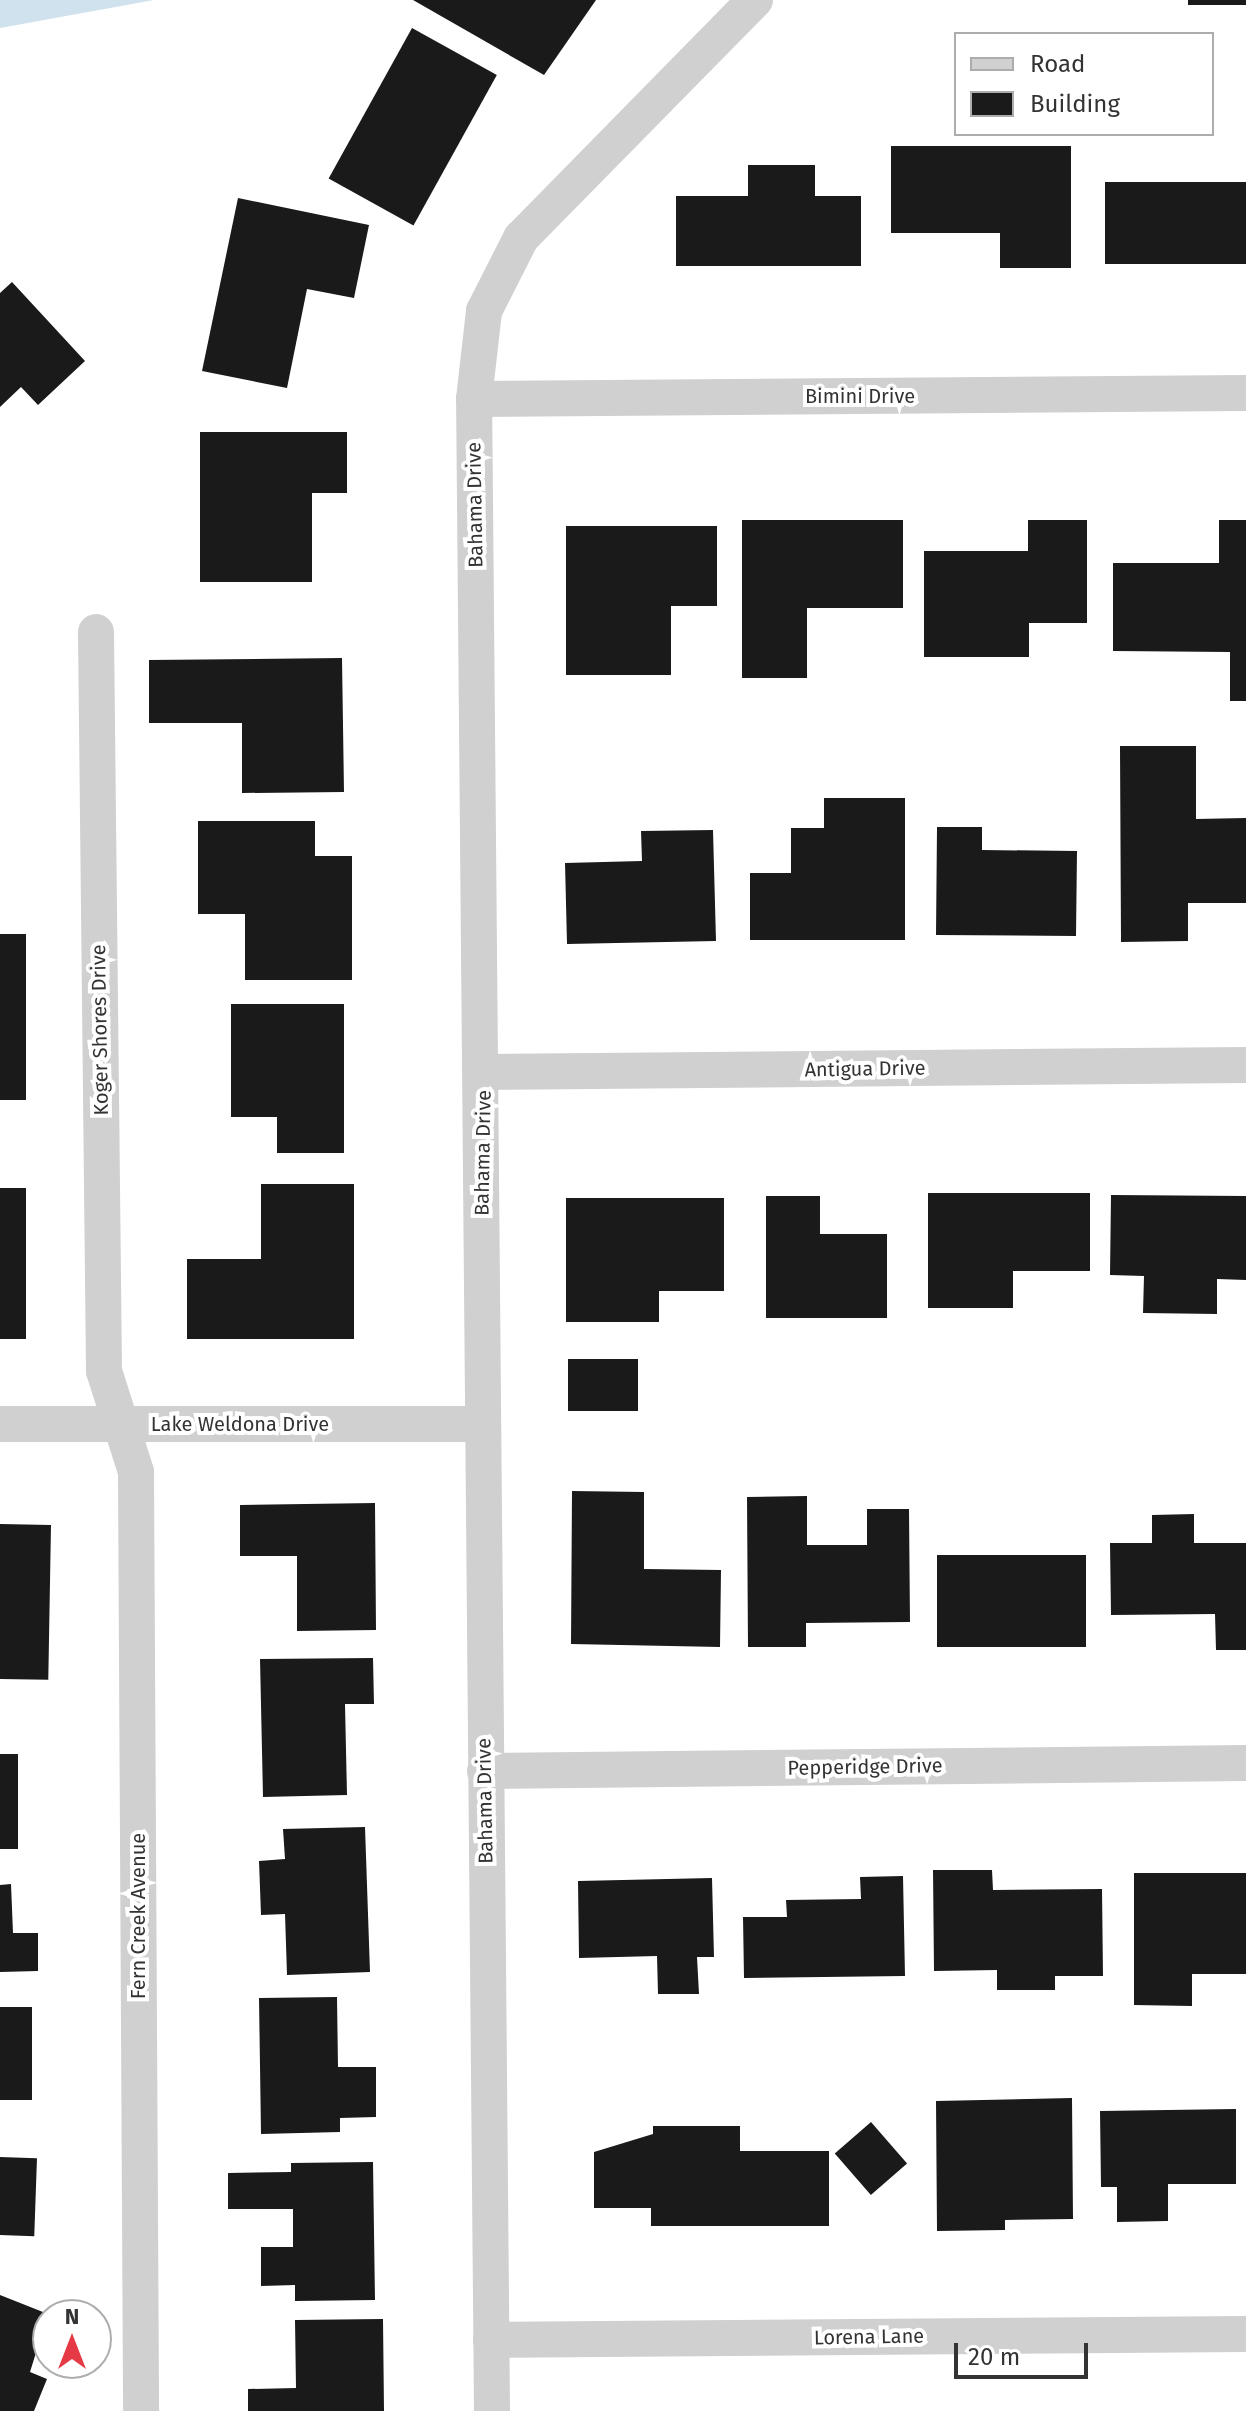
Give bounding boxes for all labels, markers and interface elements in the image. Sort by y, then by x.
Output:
legend [954,32,1214,136]
text: Road [1030,50,1085,78]
text: Building [1030,90,1120,118]
street label: Bimini Drive [805,384,915,408]
street label: Bahama Drive [462,442,488,568]
street label: Koger Shores Drive [87,944,113,1116]
street label: Antigua Drive [804,1056,926,1082]
street label: Bahama Drive [470,1090,496,1216]
street label: Lake Weldona Drive [151,1412,329,1436]
street label: Bahama Drive [472,1738,498,1864]
street label: Pepperidge Drive [787,1754,943,1780]
street label: Fern Creek Avenue [126,1833,150,1999]
north arrow [32,2299,112,2379]
text: N [65,2303,79,2330]
street label: Lorena Lane [814,2324,924,2350]
scale bar [958,2327,1092,2377]
text: 20 m [968,2343,1020,2371]

